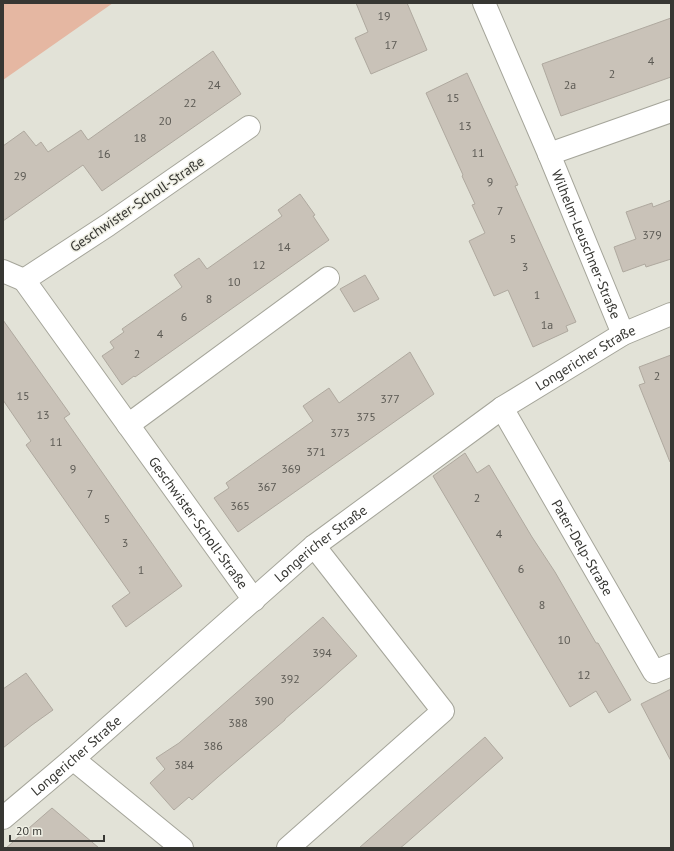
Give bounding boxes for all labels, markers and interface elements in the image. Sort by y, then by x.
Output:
house number: 19 [377,8,391,23]
house number: 17 [384,37,398,52]
house number: 4 [648,53,655,68]
house number: 2 [609,66,615,81]
house number: 24 [207,77,221,92]
house number: 2a [564,77,576,92]
house number: 15 [446,90,460,105]
house number: 22 [183,95,197,110]
house number: 20 [158,113,172,128]
house number: 13 [458,118,472,133]
house number: 18 [133,130,147,145]
house number: 11 [471,145,485,160]
house number: 16 [97,146,111,161]
street label: Geschwister-Scholl-Straße [66,152,208,256]
street label: Wilhelm-Leuschner-Straße [547,167,625,322]
house number: 29 [13,168,27,183]
house number: 9 [487,174,493,189]
house number: 7 [497,203,503,218]
house number: 379 [642,227,662,242]
house number: 5 [510,231,516,246]
house number: 14 [277,239,291,254]
house number: 12 [252,257,266,272]
house number: 3 [522,259,528,274]
house number: 10 [227,274,241,289]
house number: 1 [534,287,540,302]
house number: 8 [206,291,212,306]
house number: 6 [181,309,187,324]
house number: 1a [541,317,553,332]
street label: Longericher Straße [532,321,638,394]
house number: 4 [157,326,164,341]
house number: 2 [134,346,140,361]
house number: 2 [654,368,660,383]
house number: 15 [16,388,30,403]
house number: 377 [380,391,400,406]
house number: 13 [36,407,50,422]
house number: 375 [356,409,376,424]
house number: 373 [330,425,350,440]
house number: 11 [49,434,63,449]
house number: 371 [306,444,326,459]
street label: Geschwister-Scholl-Straße [145,453,252,592]
house number: 9 [70,461,76,476]
house number: 369 [281,461,301,476]
house number: 367 [257,479,277,494]
house number: 7 [87,486,93,501]
house number: 2 [474,490,480,505]
street label: Pater-Delp-Straße [548,496,617,599]
house number: 365 [230,498,250,513]
street label: Longericher Straße [271,501,371,586]
house number: 5 [104,511,110,526]
house number: 4 [496,526,503,541]
house number: 3 [122,535,128,550]
house number: 6 [518,561,524,576]
house number: 1 [138,562,144,577]
house number: 8 [539,597,545,612]
house number: 10 [557,632,571,647]
house number: 394 [312,645,332,660]
house number: 12 [577,667,591,682]
house number: 392 [280,671,300,686]
house number: 390 [254,693,274,708]
street label: Longericher Straße [27,712,125,800]
house number: 388 [228,715,248,730]
house number: 386 [203,738,223,753]
house number: 384 [174,757,194,772]
scale bar [10,817,104,843]
text: 20 m [16,823,42,838]

